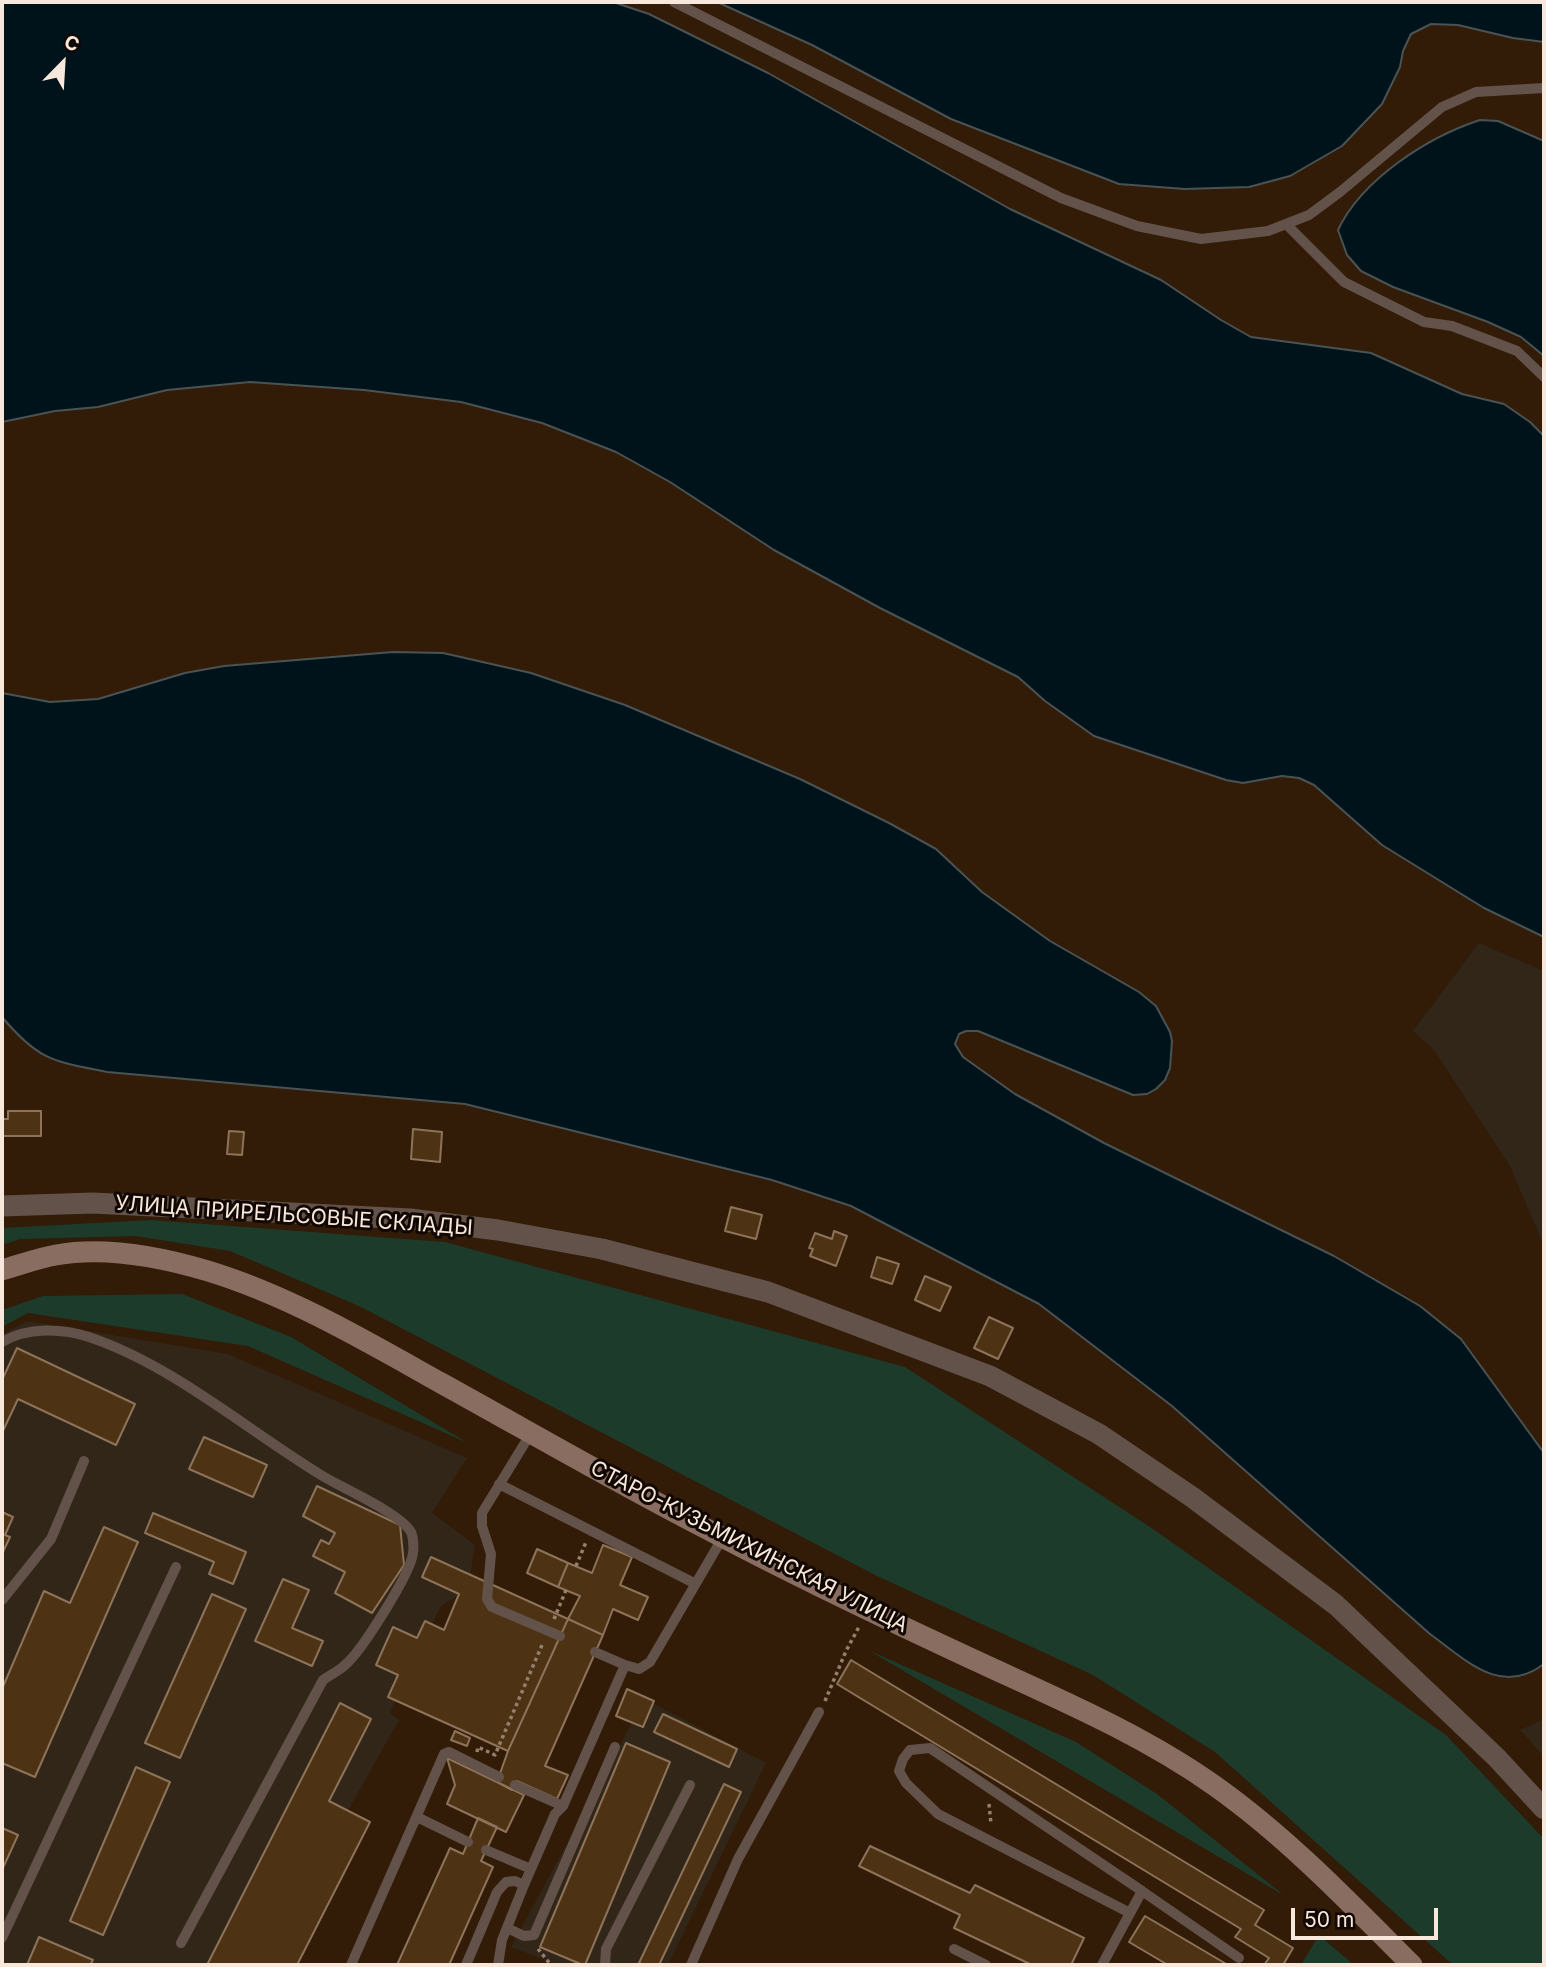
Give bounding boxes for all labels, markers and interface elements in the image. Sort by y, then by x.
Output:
north arrow [28,28,98,98]
text: С [61,30,83,57]
street label: УЛИЦА ПРИРЕЛЬСОВЫЕ СКЛАДЫ [115,1191,473,1241]
street label: СТАРО-КУЗЬМИХИНСКАЯ УЛИЦА [586,1456,912,1638]
scale bar [1294,1894,1441,1938]
text: 50 m [1304,1907,1354,1932]

